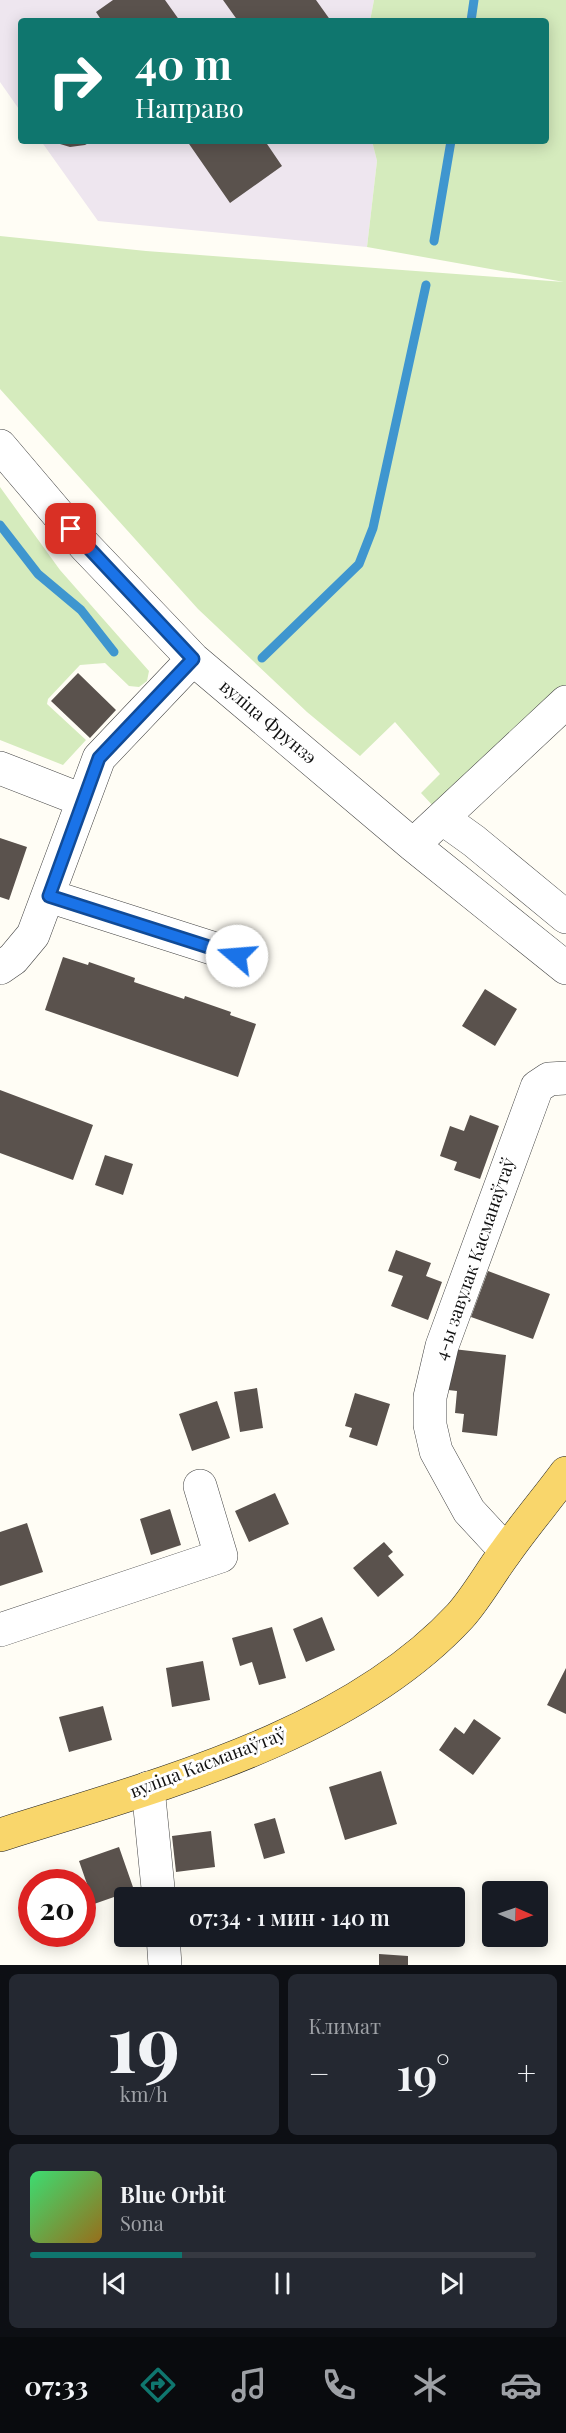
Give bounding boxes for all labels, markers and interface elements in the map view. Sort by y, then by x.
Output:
text: 40 m [135,35,232,91]
icon: right [36,42,114,120]
text: Направо [135,89,244,125]
pin [45,503,96,554]
icon: arrive [54,512,87,545]
street label: вуліца Фрунзэ [215,674,322,769]
position arrow [205,924,269,988]
street label: 4-ы завулак Касманаўтаў [428,1154,520,1363]
street label: вуліца Касманаўтаў [126,1721,289,1803]
speed limit sign: 20 [18,1869,96,1947]
north arrow [482,1881,548,1947]
map controls [482,1881,548,1947]
text: 07:34 · 1 мин · 140 m [189,1902,390,1932]
text: 19 [107,1989,180,2093]
text: Климат [309,2012,381,2039]
text: 19° [396,2042,450,2102]
text: − [309,2050,330,2094]
text: + [517,2050,536,2094]
text: km/h [120,2080,168,2107]
text: Blue Orbit [120,2179,226,2209]
text: Sona [120,2209,164,2236]
icon: previous [98,2267,131,2300]
icon: pause [266,2267,299,2300]
icon: next [435,2267,468,2300]
icon: directions [137,2364,179,2406]
icon: music [228,2364,270,2406]
icon: phone [318,2364,360,2406]
icon: climate [409,2364,451,2406]
icon: car [500,2364,542,2406]
text: 07:33 [24,2367,88,2403]

